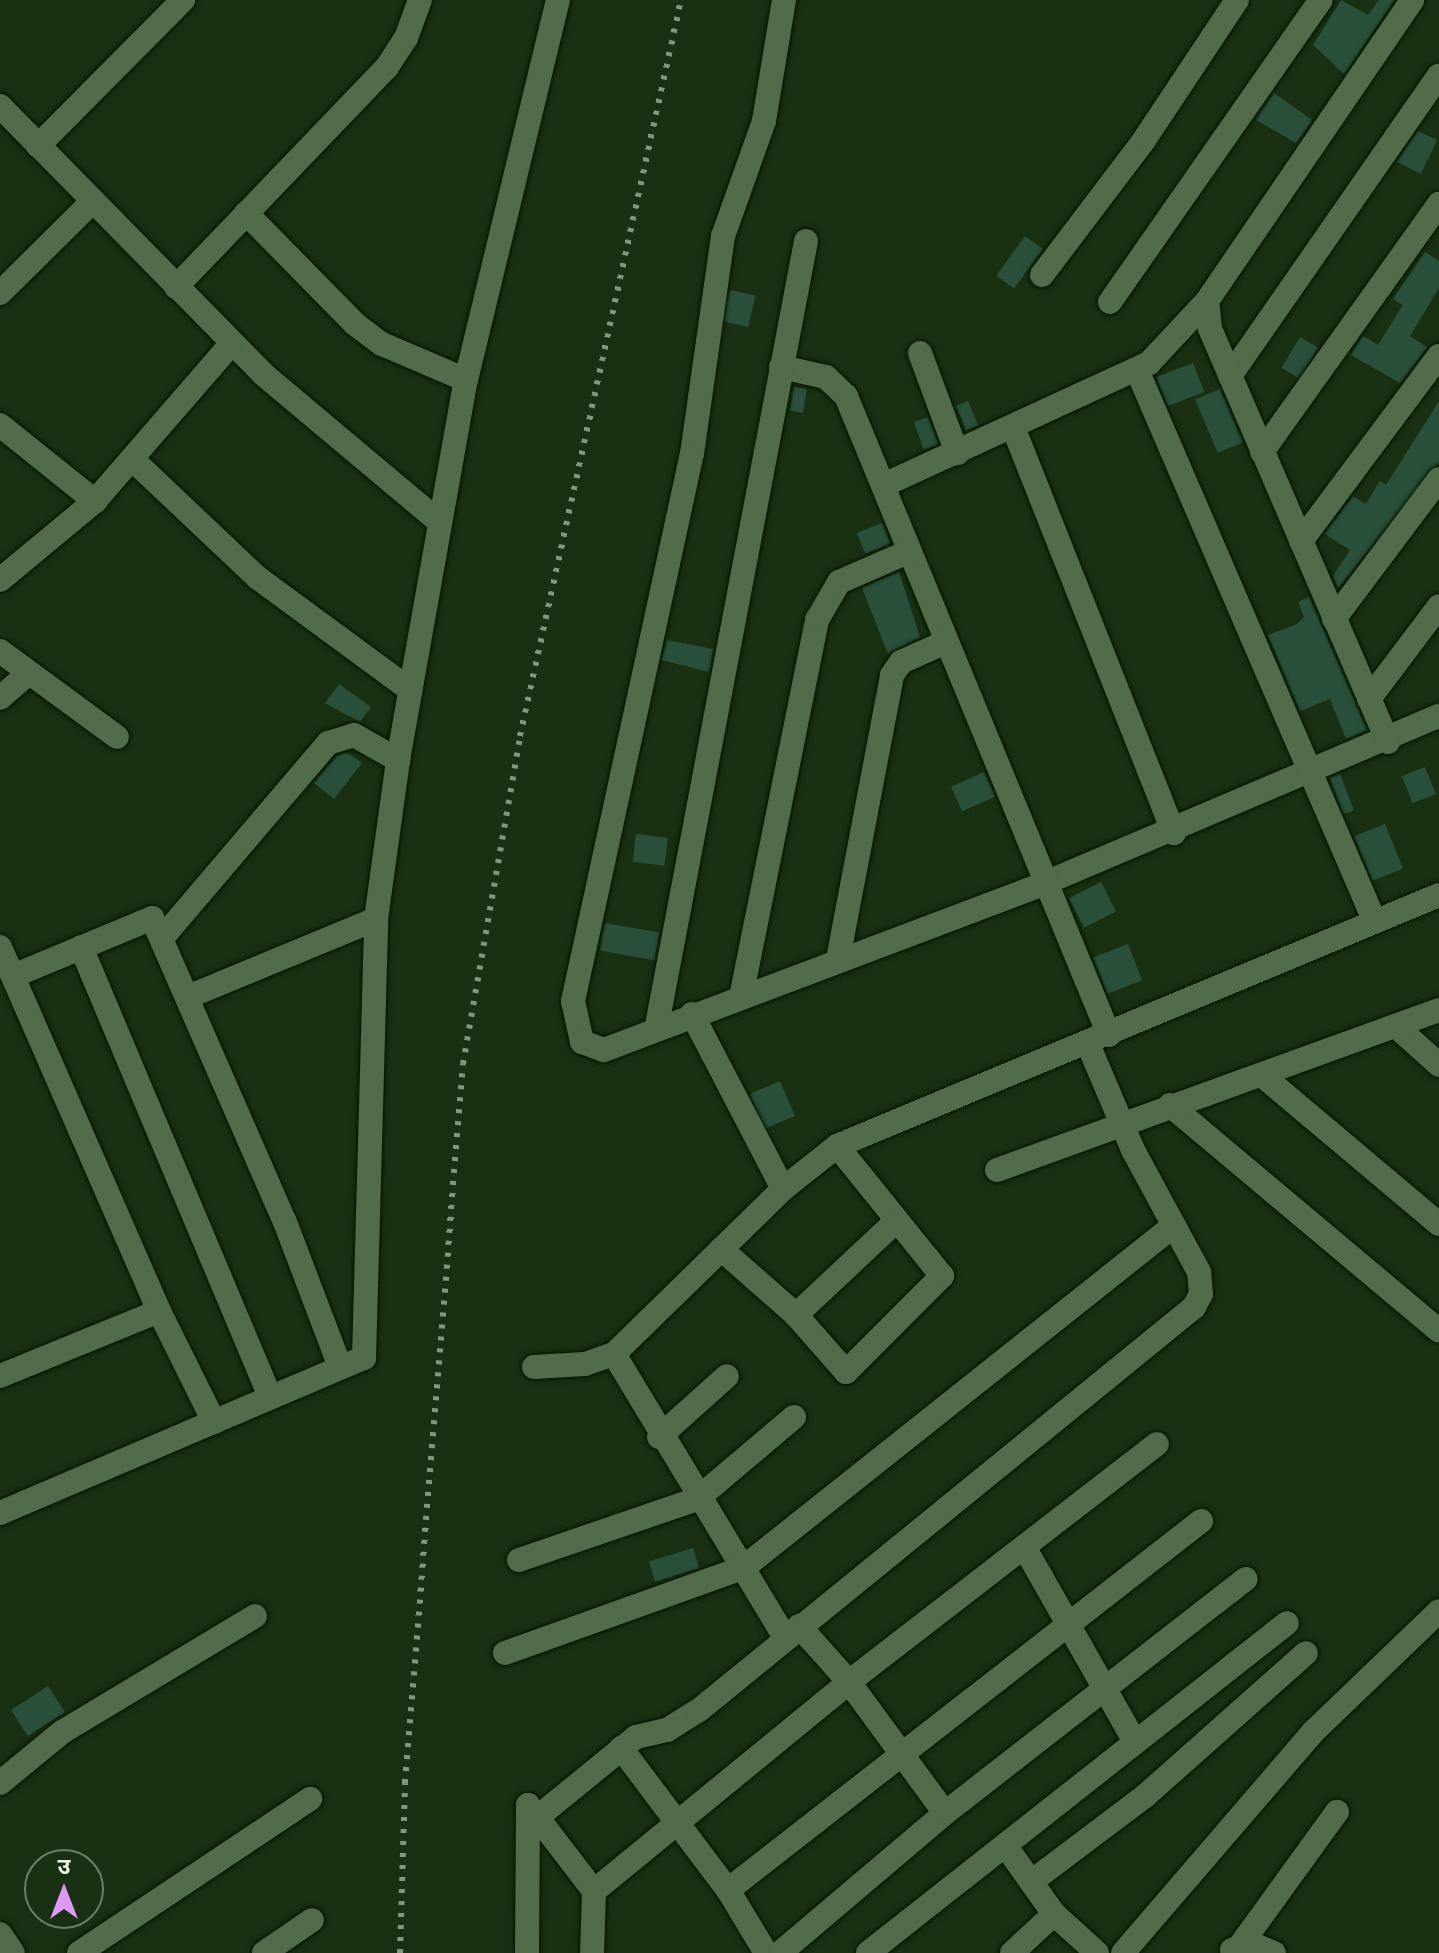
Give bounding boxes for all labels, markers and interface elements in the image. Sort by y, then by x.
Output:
north arrow [24,1849,104,1929]
text: उ [58,1853,70,1880]

